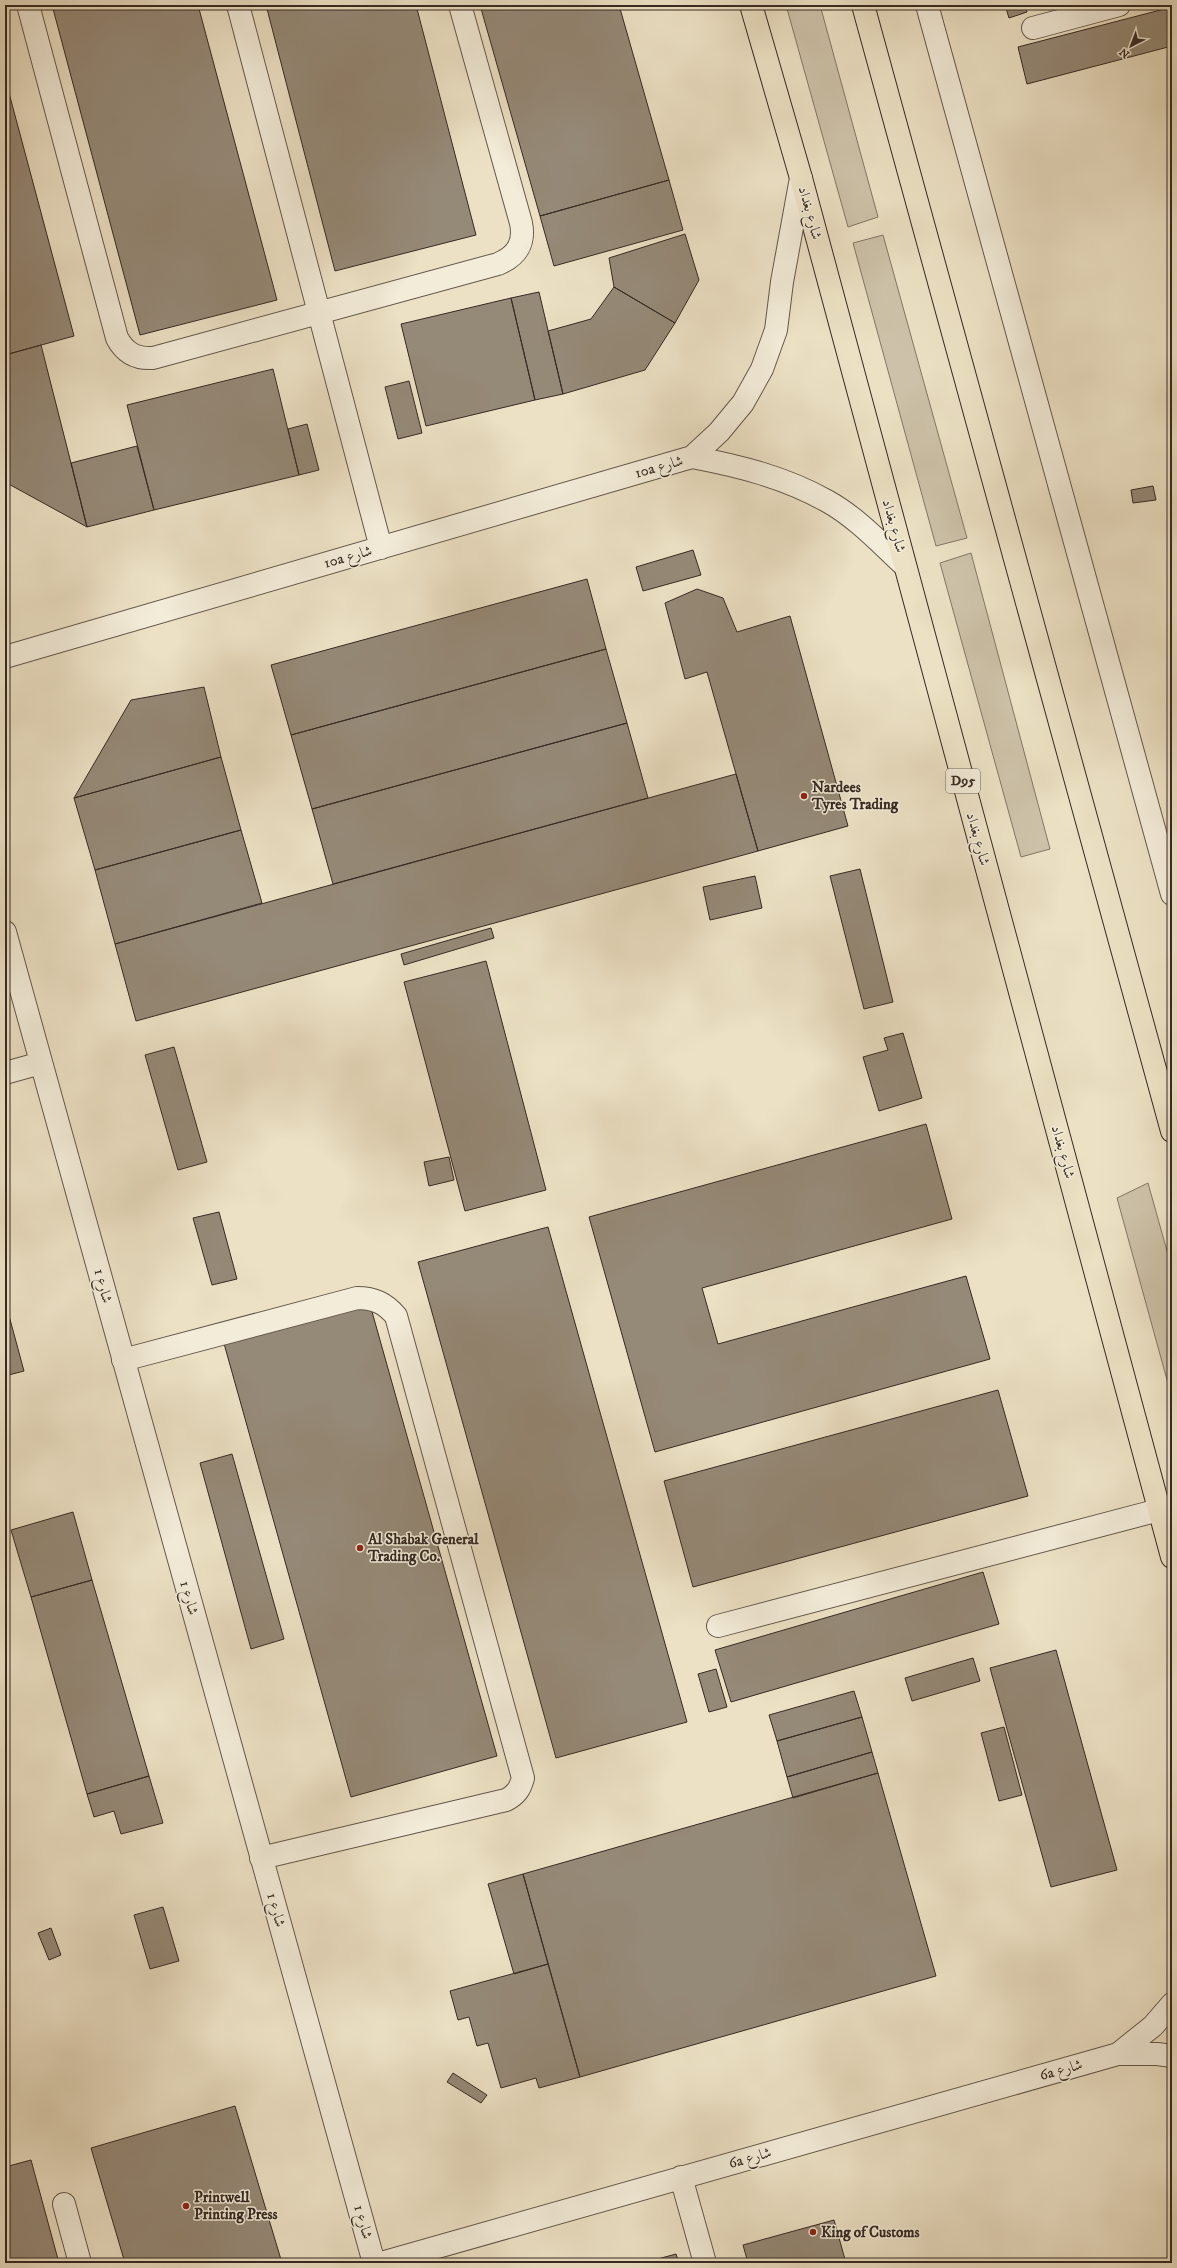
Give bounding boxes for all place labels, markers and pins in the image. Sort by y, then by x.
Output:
place label: Nardees Tyres Trading [811,778,899,814]
marker: Nardees Tyres Trading [799,791,809,801]
place label: Al Shabak General Trading Co. [367,1530,479,1566]
marker: Al Shabak General Trading Co. [355,1543,365,1553]
place label: Printwell Printing Press [194,2188,277,2224]
marker: Printwell Printing Press [181,2201,191,2211]
place label: King of Customs [821,2223,920,2242]
marker: King of Customs [808,2227,818,2237]

